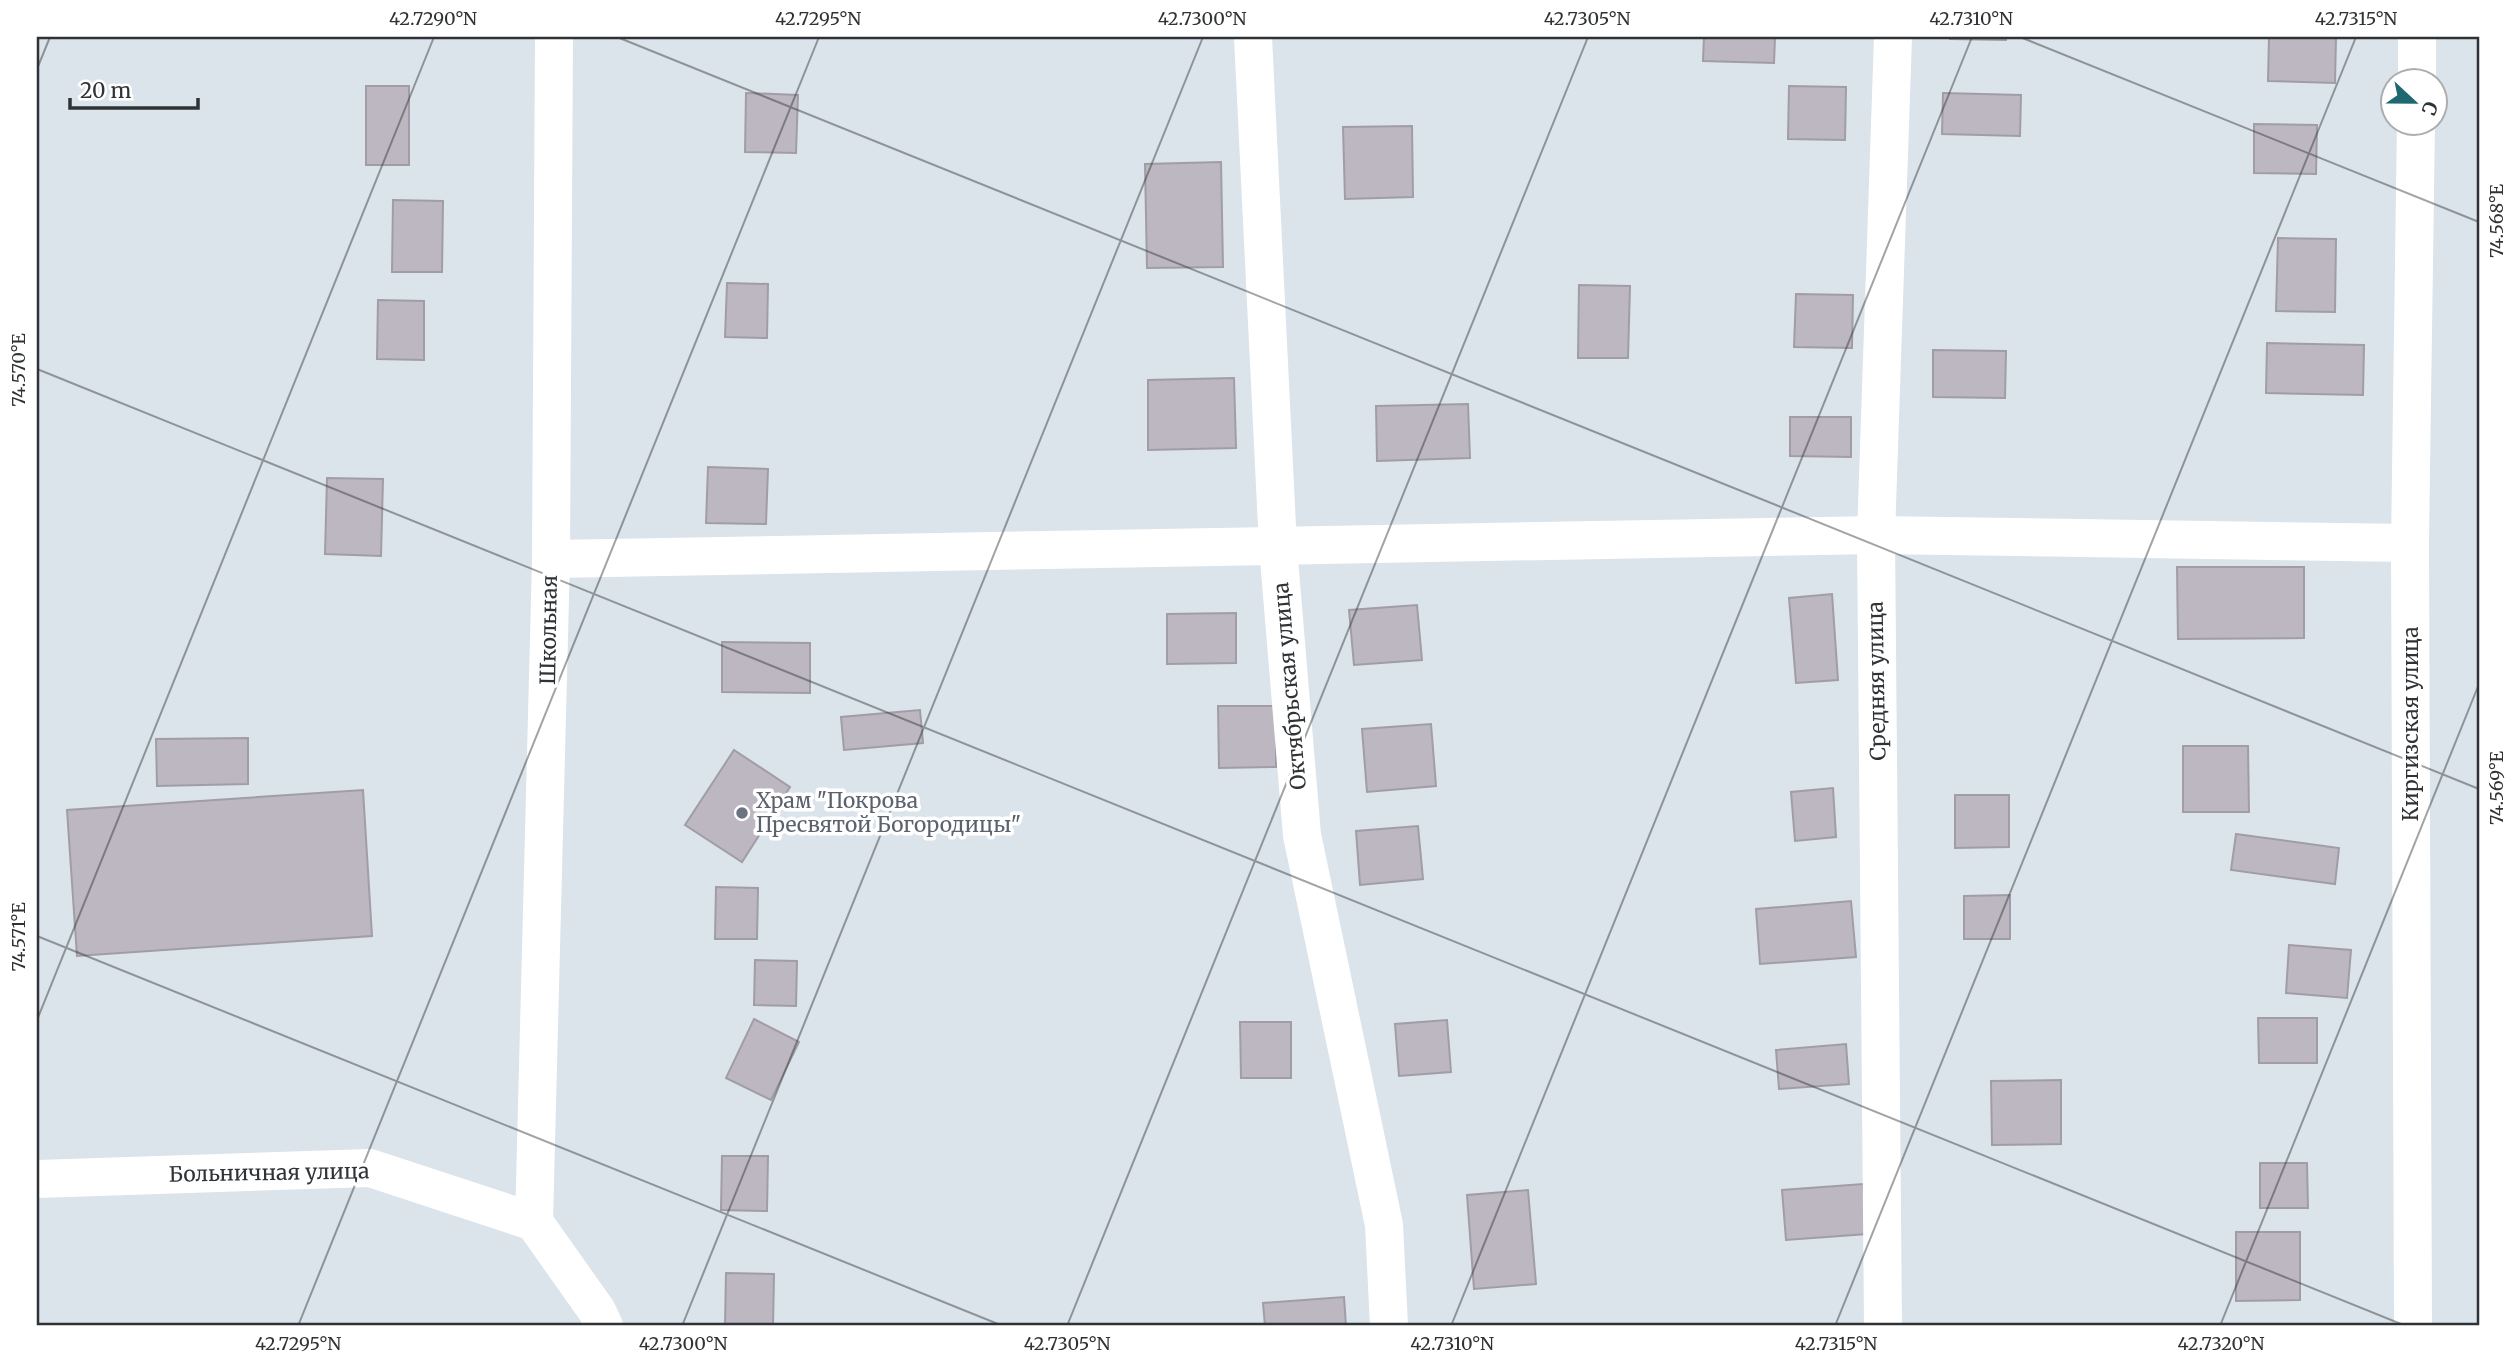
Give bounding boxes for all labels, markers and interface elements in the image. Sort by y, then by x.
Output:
text: 42.7290°N [389,7,477,30]
text: 42.7295°N [775,7,861,30]
text: 42.7300°N [1158,7,1246,30]
text: 42.7305°N [1544,7,1630,30]
text: 42.7310°N [1929,7,2013,30]
text: 42.7315°N [2315,7,2397,30]
scale bar [70,66,198,110]
north arrow [2380,66,2450,136]
text: 20 m [80,77,132,104]
text: С [2416,98,2443,119]
text: 74.568°E [2485,183,2508,258]
text: 74.570°E [7,333,30,407]
street label: Школьная [534,575,563,685]
street label: Октябрьская улица [1267,581,1312,791]
street label: Средняя улица [1862,601,1891,761]
street label: Киргизская улица [2397,626,2424,822]
text: 74.569°E [2485,751,2508,825]
place label: Храм "Покрова Пресвятой Богородицы" [756,787,1021,838]
marker: Храм "Покрова Пресвятой Богородицы" [734,805,750,821]
text: 74.571°E [7,902,30,972]
street label: Больничная улица [168,1157,370,1188]
text: 42.7295°N [255,1332,341,1355]
text: 42.7300°N [639,1332,727,1355]
text: 42.7305°N [1024,1332,1110,1355]
text: 42.7310°N [1410,1332,1494,1355]
text: 42.7315°N [1795,1332,1877,1355]
text: 42.7320°N [2178,1332,2264,1355]

